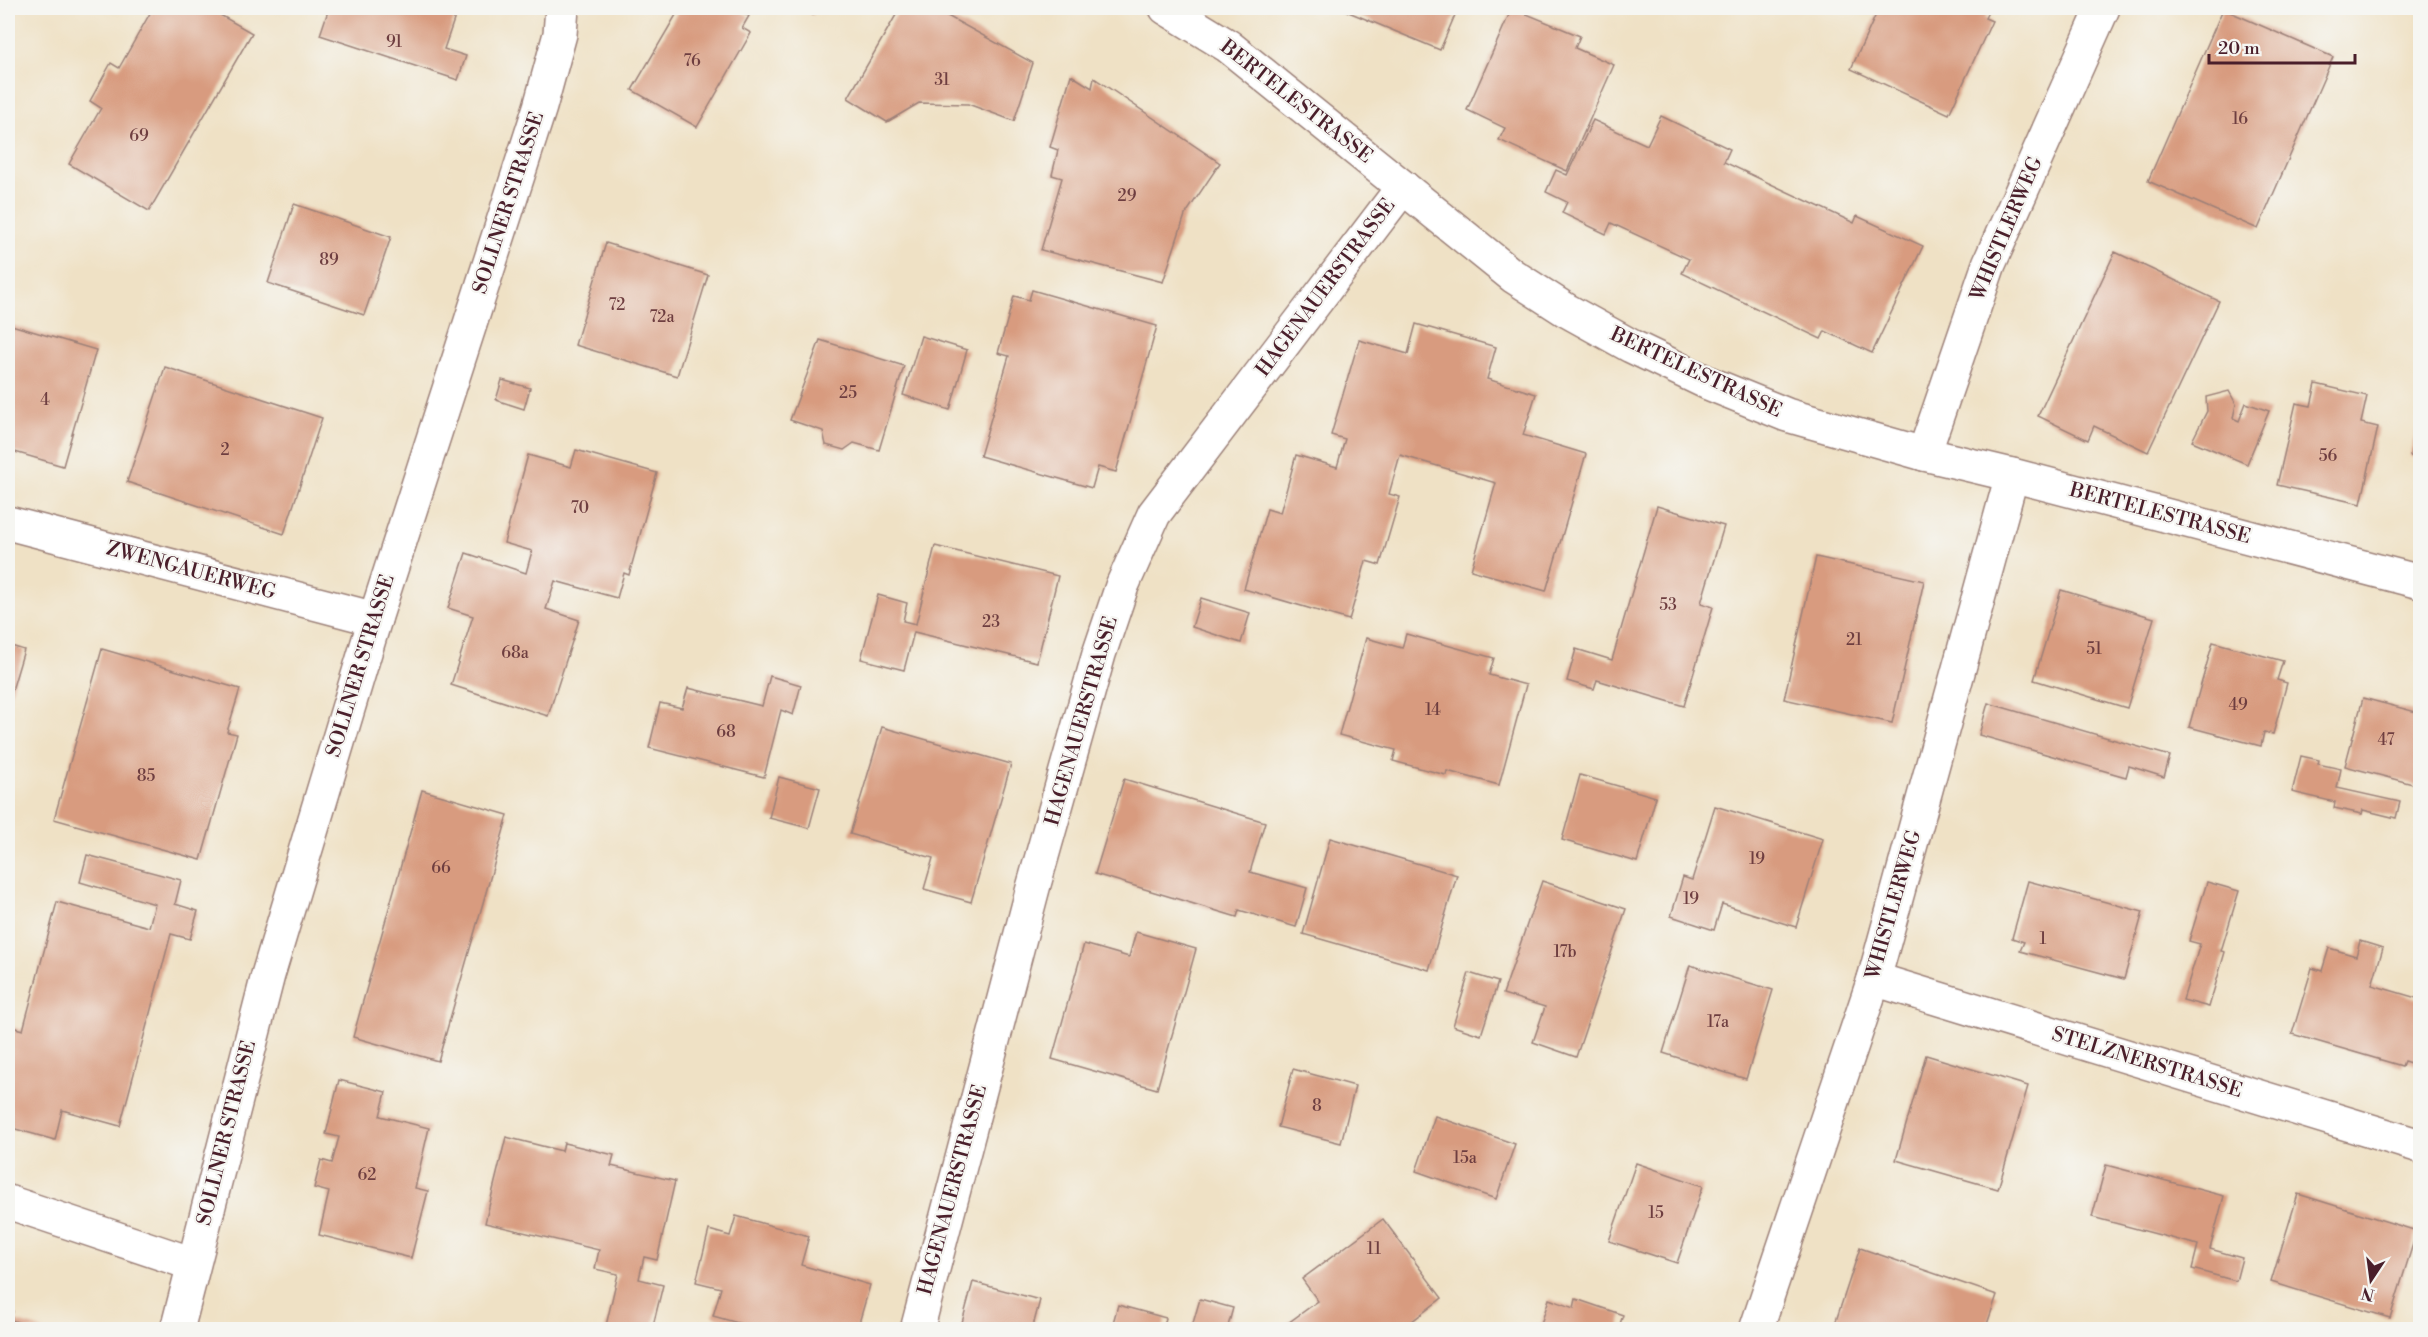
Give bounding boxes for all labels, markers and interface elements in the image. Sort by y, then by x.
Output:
scale bar [2209,27,2354,65]
house number: 91 [386,32,402,52]
street label: BERTELESTRASSE [1214,34,1377,169]
text: 20 m [2218,37,2260,60]
house number: 76 [683,51,701,71]
house number: 31 [934,70,950,90]
street label: SOLLNER STRASSE [468,109,550,297]
house number: 16 [2232,109,2248,129]
house number: 69 [129,126,149,146]
street label: WHISTLERWEG [1965,153,2049,306]
house number: 29 [1118,186,1137,206]
street label: HAGENAUERSTRASSE [1251,194,1401,382]
house number: 89 [319,250,339,270]
house number: 72 [609,295,626,315]
house number: 72a [649,307,675,327]
street label: BERTELESTRASSE [1605,322,1786,424]
house number: 25 [839,383,857,403]
house number: 4 [40,390,50,410]
house number: 2 [220,440,230,460]
house number: 56 [2319,446,2338,466]
street label: BERTELESTRASSE [2066,478,2253,550]
house number: 70 [571,498,589,518]
street label: ZWENGAUERWEG [103,536,279,606]
street label: SOLLNER STRASSE [321,572,401,760]
house number: 53 [1659,595,1677,615]
house number: 23 [982,612,1000,632]
street label: HAGENAUERSTRASSE [1040,613,1124,829]
house number: 21 [1846,630,1862,650]
house number: 51 [2086,639,2102,659]
house number: 68a [501,643,530,663]
house number: 49 [2228,695,2248,715]
house number: 14 [1425,700,1441,720]
house number: 68 [716,722,736,742]
house number: 47 [2378,730,2394,750]
house number: 85 [137,766,155,786]
street label: WHISTLERWEG [1860,827,1927,983]
house number: 19 [1749,849,1765,869]
house number: 66 [431,858,451,878]
house number: 19 [1683,889,1699,909]
house number: 1 [2040,929,2047,949]
house number: 17b [1553,942,1577,962]
house number: 17a [1707,1012,1730,1032]
street label: STELZNERSTRASSE [2049,1022,2245,1104]
street label: SOLLNER STRASSE [192,1038,262,1228]
street label: HAGENAUERSTRASSE [913,1082,993,1298]
house number: 8 [1312,1096,1322,1116]
house number: 15a [1453,1148,1478,1168]
house number: 62 [358,1165,376,1185]
house number: 15 [1648,1203,1664,1223]
house number: 11 [1367,1239,1381,1259]
north arrow [2341,1250,2401,1310]
text: N [2359,1282,2376,1305]

